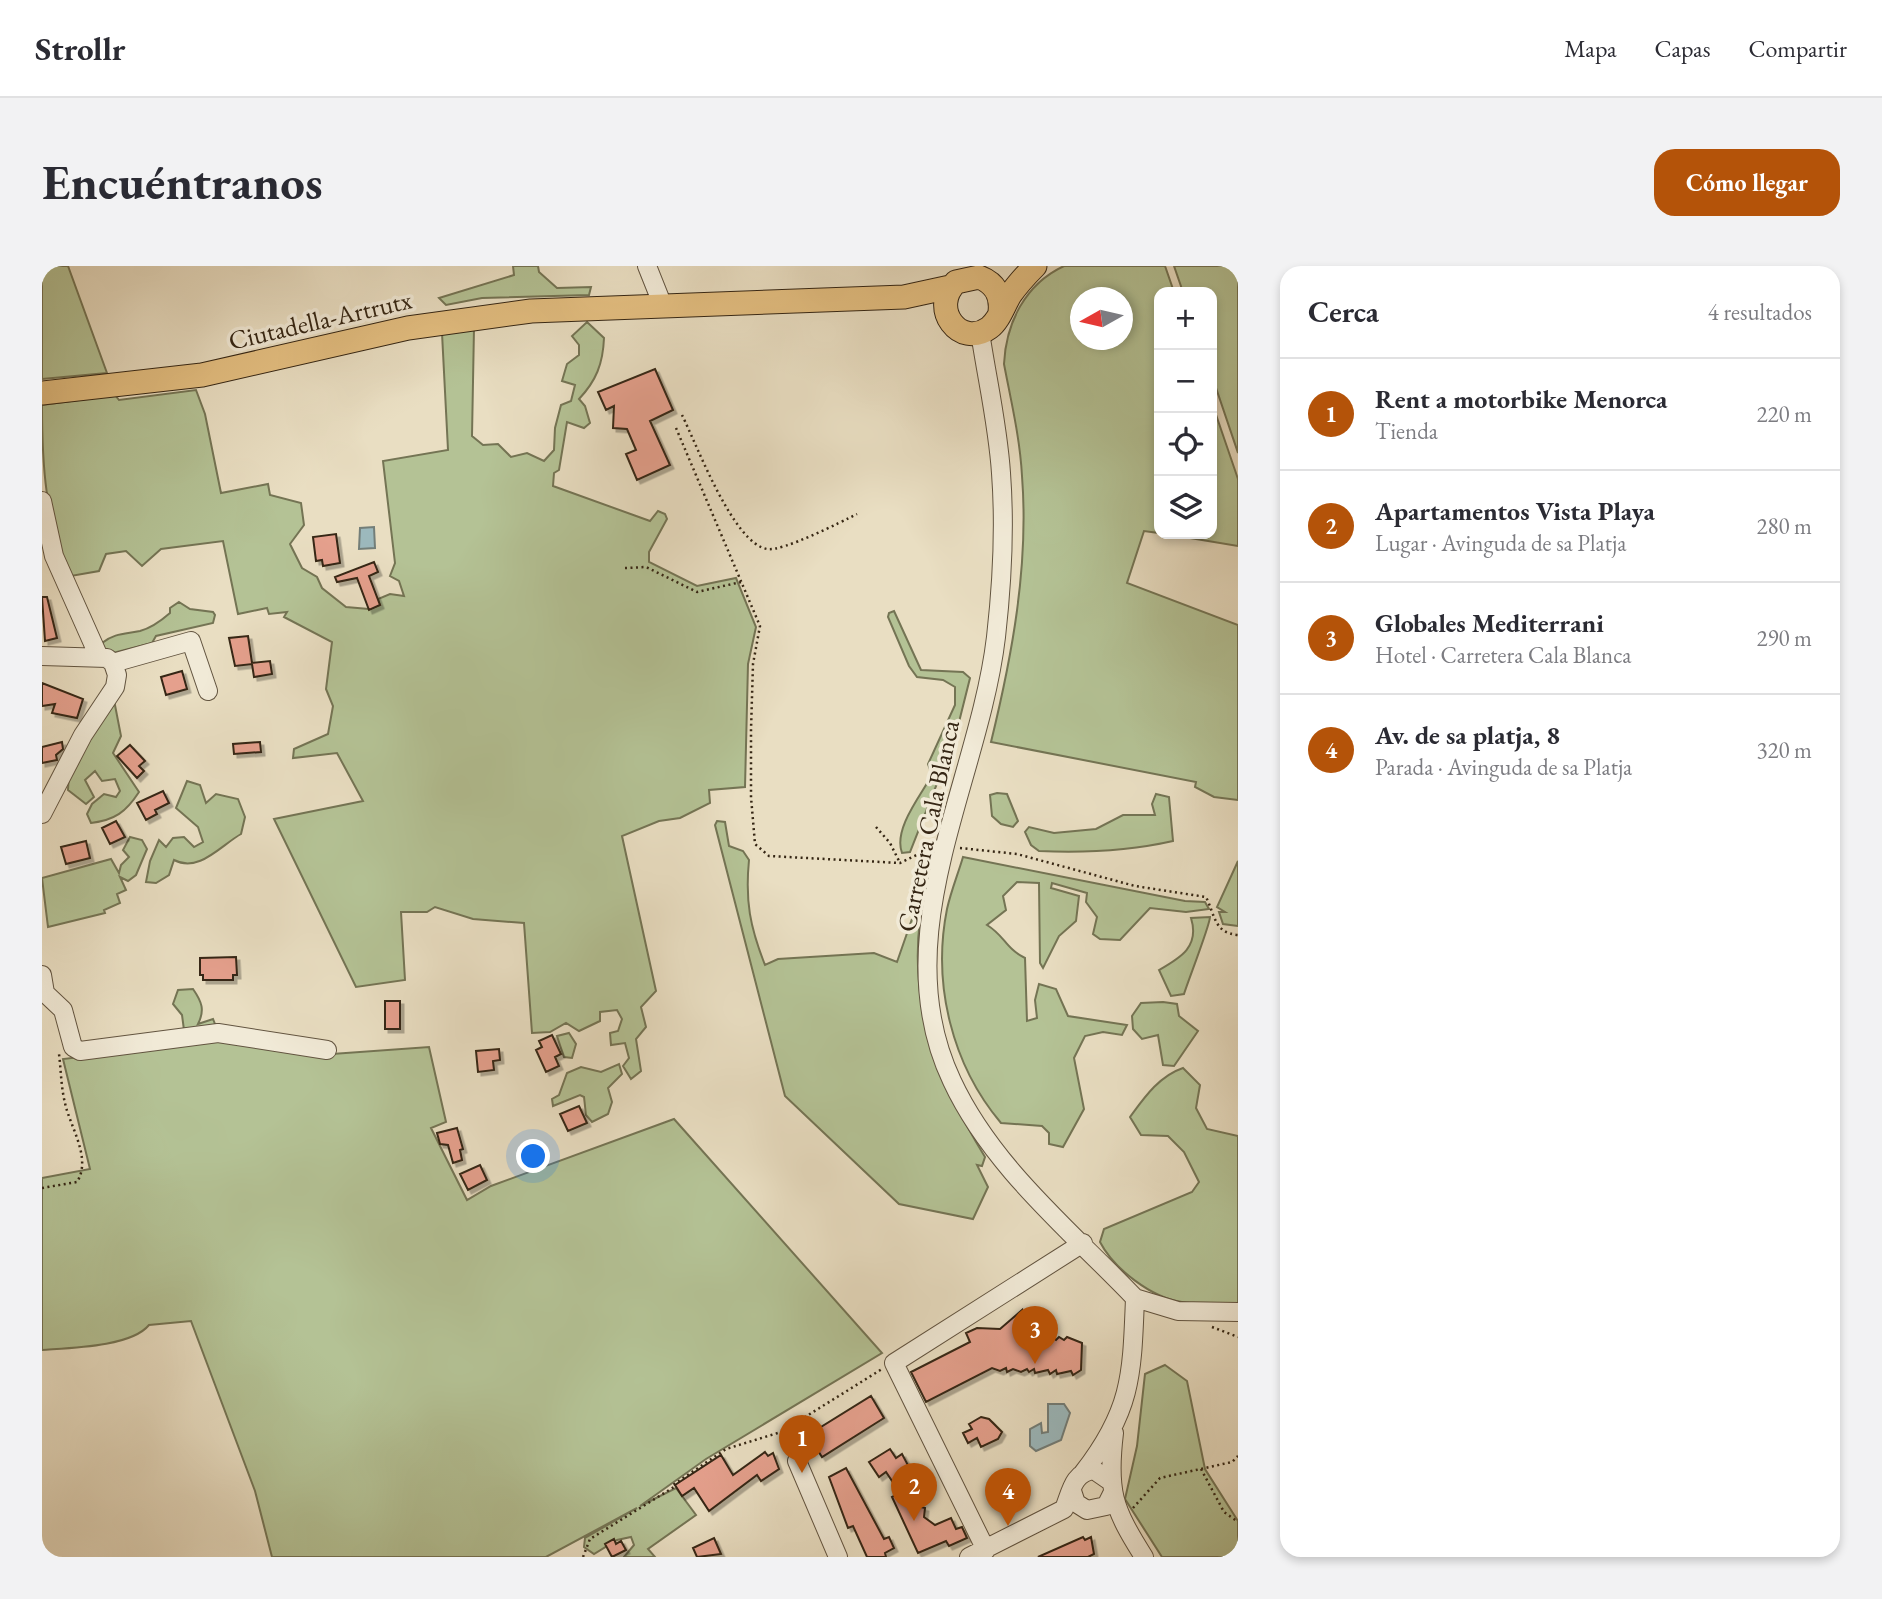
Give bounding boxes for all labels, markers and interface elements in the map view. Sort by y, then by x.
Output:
text: Strollr [35,27,126,70]
text: Mapa [1564,33,1616,64]
text: Capas [1654,33,1710,64]
text: Compartir [1748,33,1847,64]
button: Cómo llegar [1654,149,1840,216]
text: Encuéntranos [42,150,323,214]
street label: Ciutadella-Artrutx [225,282,416,358]
north arrow [1070,287,1133,350]
map controls [1154,287,1217,539]
button: + [1154,287,1217,350]
text: Cerca [1308,292,1379,331]
text: 4 resultados [1708,297,1812,327]
button: − [1154,350,1217,413]
text: Rent a motorbike Menorca [1375,382,1667,416]
text: 1 [1325,399,1337,429]
text: 220 m [1756,399,1812,429]
button: locate [1154,413,1217,476]
text: Tienda [1375,416,1438,446]
button: layers [1154,476,1217,539]
text: Apartamentos Vista Playa [1375,494,1655,528]
text: 2 [1325,511,1337,541]
text: 280 m [1756,511,1812,541]
text: Lugar · Avinguda de sa Platja [1375,528,1626,558]
text: Globales Mediterrani [1375,606,1604,640]
text: 3 [1325,623,1337,653]
text: 290 m [1756,623,1812,653]
text: Hotel · Carretera Cala Blanca [1375,640,1631,670]
street label: Carretera Cala Blanca [889,716,967,935]
text: Av. de sa platja, 8 [1375,718,1560,752]
text: 4 [1325,735,1337,765]
text: 320 m [1756,735,1812,765]
text: Parada · Avinguda de sa Platja [1375,752,1632,782]
your location [516,1139,550,1173]
pin: 3 [1012,1306,1058,1364]
pin: 1 [779,1415,825,1473]
pin: 2 [891,1463,937,1521]
pin: 4 [985,1468,1031,1526]

